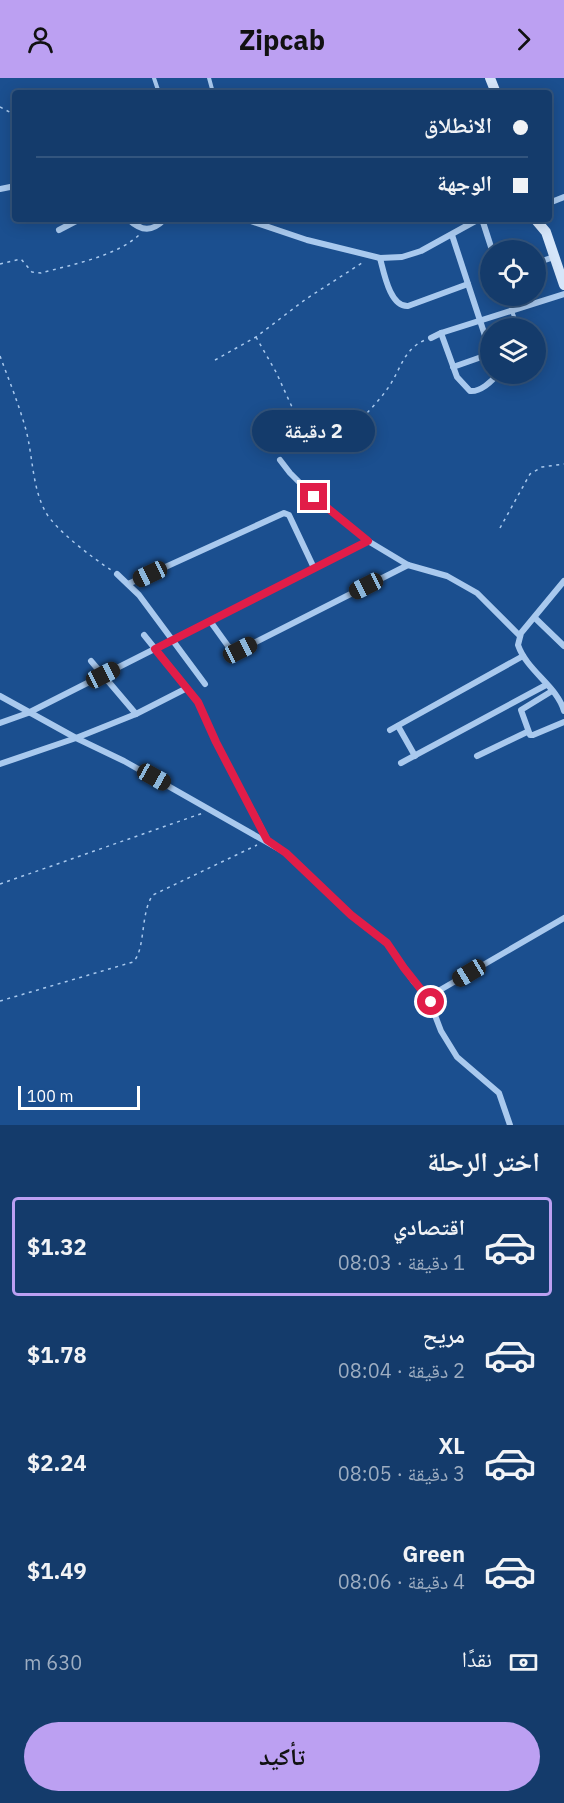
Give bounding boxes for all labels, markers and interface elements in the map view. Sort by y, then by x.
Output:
text: Zipcab [239,22,325,57]
icon: person [24,23,57,56]
icon: forward [507,23,540,56]
text: الانطلاق [424,110,492,139]
text: الوجهة [437,168,492,197]
map controls [480,240,546,384]
button: locate [480,240,546,306]
button: layers [480,318,546,384]
callout: 2 دقيقة [252,410,376,452]
text: 2 دقيقة [284,417,343,444]
route end [300,483,327,510]
car [130,558,170,590]
car [346,570,386,602]
car [220,634,260,666]
car [83,659,123,691]
car [134,760,174,794]
car [449,956,489,990]
route start [417,988,444,1015]
scale bar [18,1083,140,1110]
text: 100 m [27,1086,74,1106]
text: اختر الرحلة [427,1143,540,1178]
text: اقتصادي [393,1212,465,1241]
icon: car [483,1220,537,1274]
text: $1.32 [27,1232,87,1261]
text: 1 دقيقة · 08:03 [338,1249,465,1276]
text: مريح [422,1320,465,1349]
icon: car [483,1328,537,1382]
text: $1.78 [27,1340,87,1369]
text: 2 دقيقة · 08:04 [338,1357,465,1384]
text: XL [439,1431,465,1460]
icon: car [483,1436,537,1490]
text: $2.24 [27,1448,87,1477]
text: 3 دقيقة · 08:05 [338,1460,465,1487]
text: Green [403,1539,465,1568]
icon: car [483,1544,537,1598]
text: $1.49 [27,1556,87,1585]
text: 4 دقيقة · 08:06 [338,1568,465,1595]
text: نقدًا [462,1644,492,1673]
icon: cash [507,1646,540,1679]
text: 630 m [24,1649,82,1676]
button: تأكيد [24,1722,540,1791]

